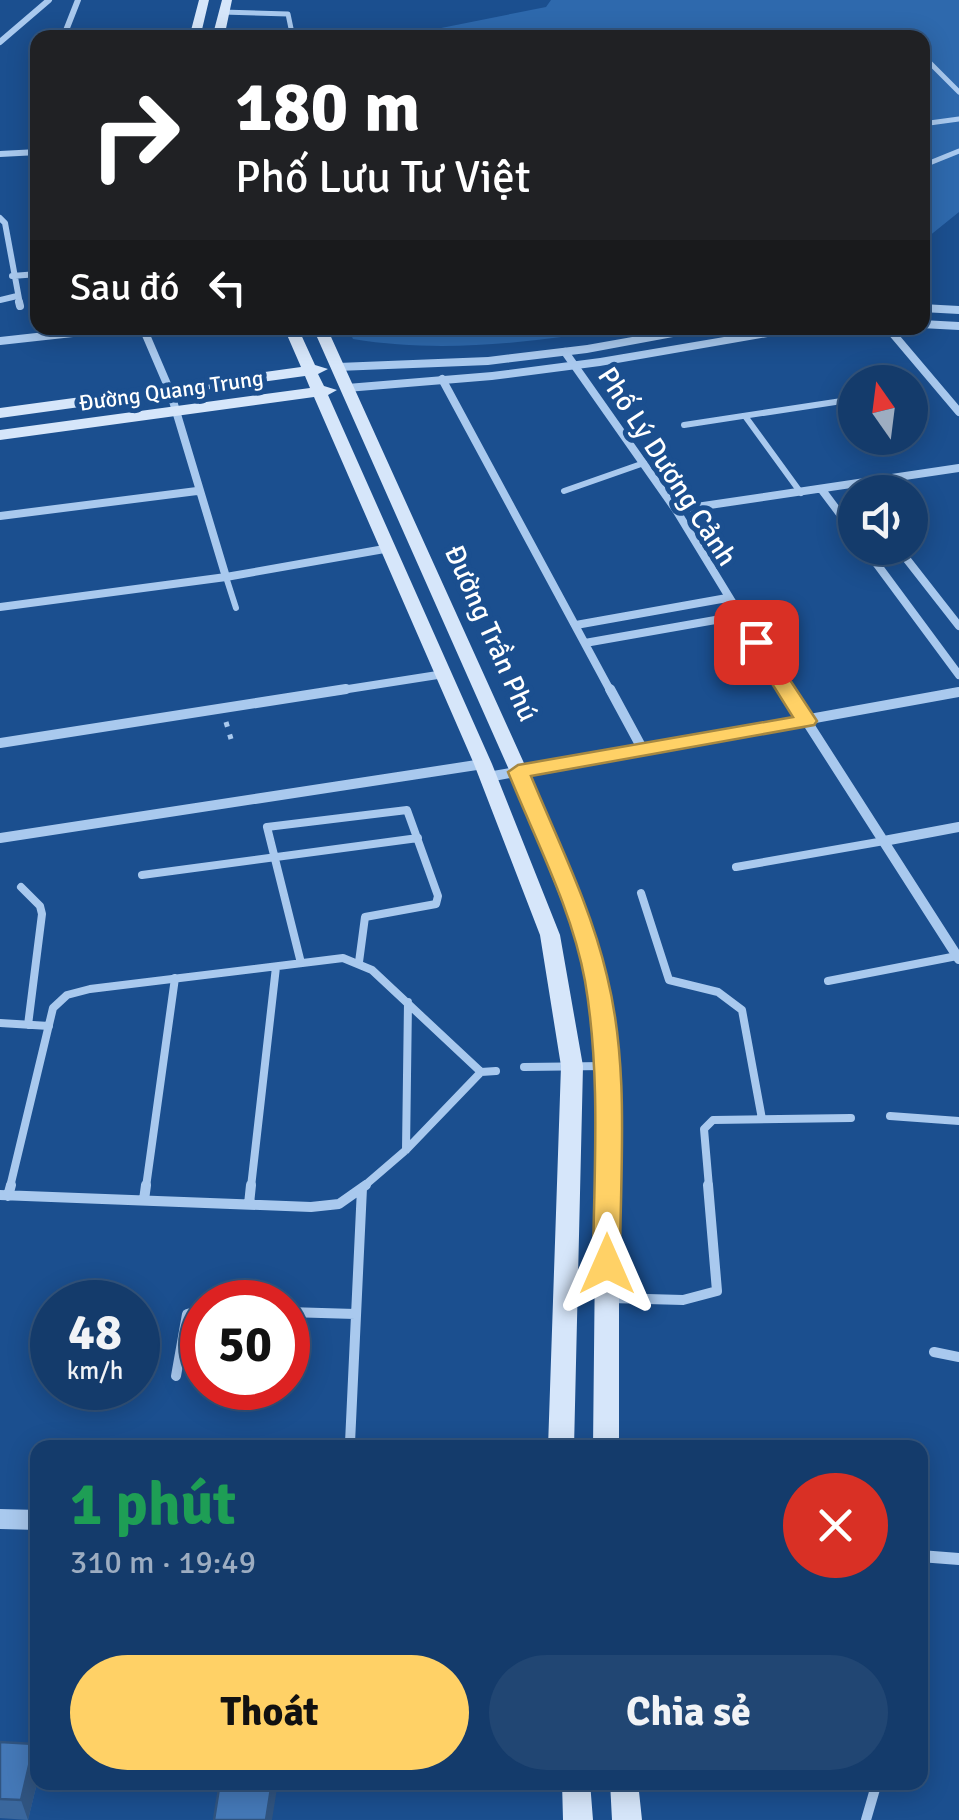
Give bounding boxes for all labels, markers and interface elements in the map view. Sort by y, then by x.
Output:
text: 180 m [235,64,420,150]
icon: right [70,70,200,200]
text: Phố Lưu Tư Việt [235,150,531,205]
icon: left [200,260,255,315]
text: Sau đó [70,264,180,311]
street label: Phố Lý Dương Cảnh [590,361,744,572]
street label: Đường Quang Trung [77,364,265,417]
north arrow [838,365,928,455]
map controls [838,365,928,565]
button: sound [838,475,928,565]
street label: Đường Trần Phú [437,540,545,727]
pin [714,600,799,685]
icon: arrive [729,615,784,670]
position arrow [555,1212,659,1316]
speed limit sign: 50 [180,1280,310,1410]
text: 48 [68,1302,122,1364]
text: km/h [67,1355,123,1386]
text: 1 phút [70,1468,236,1542]
button: close [783,1473,888,1578]
text: 310 m · 19:49 [70,1543,256,1582]
button: Thoát [70,1655,469,1770]
button: Chia sẻ [489,1655,888,1770]

